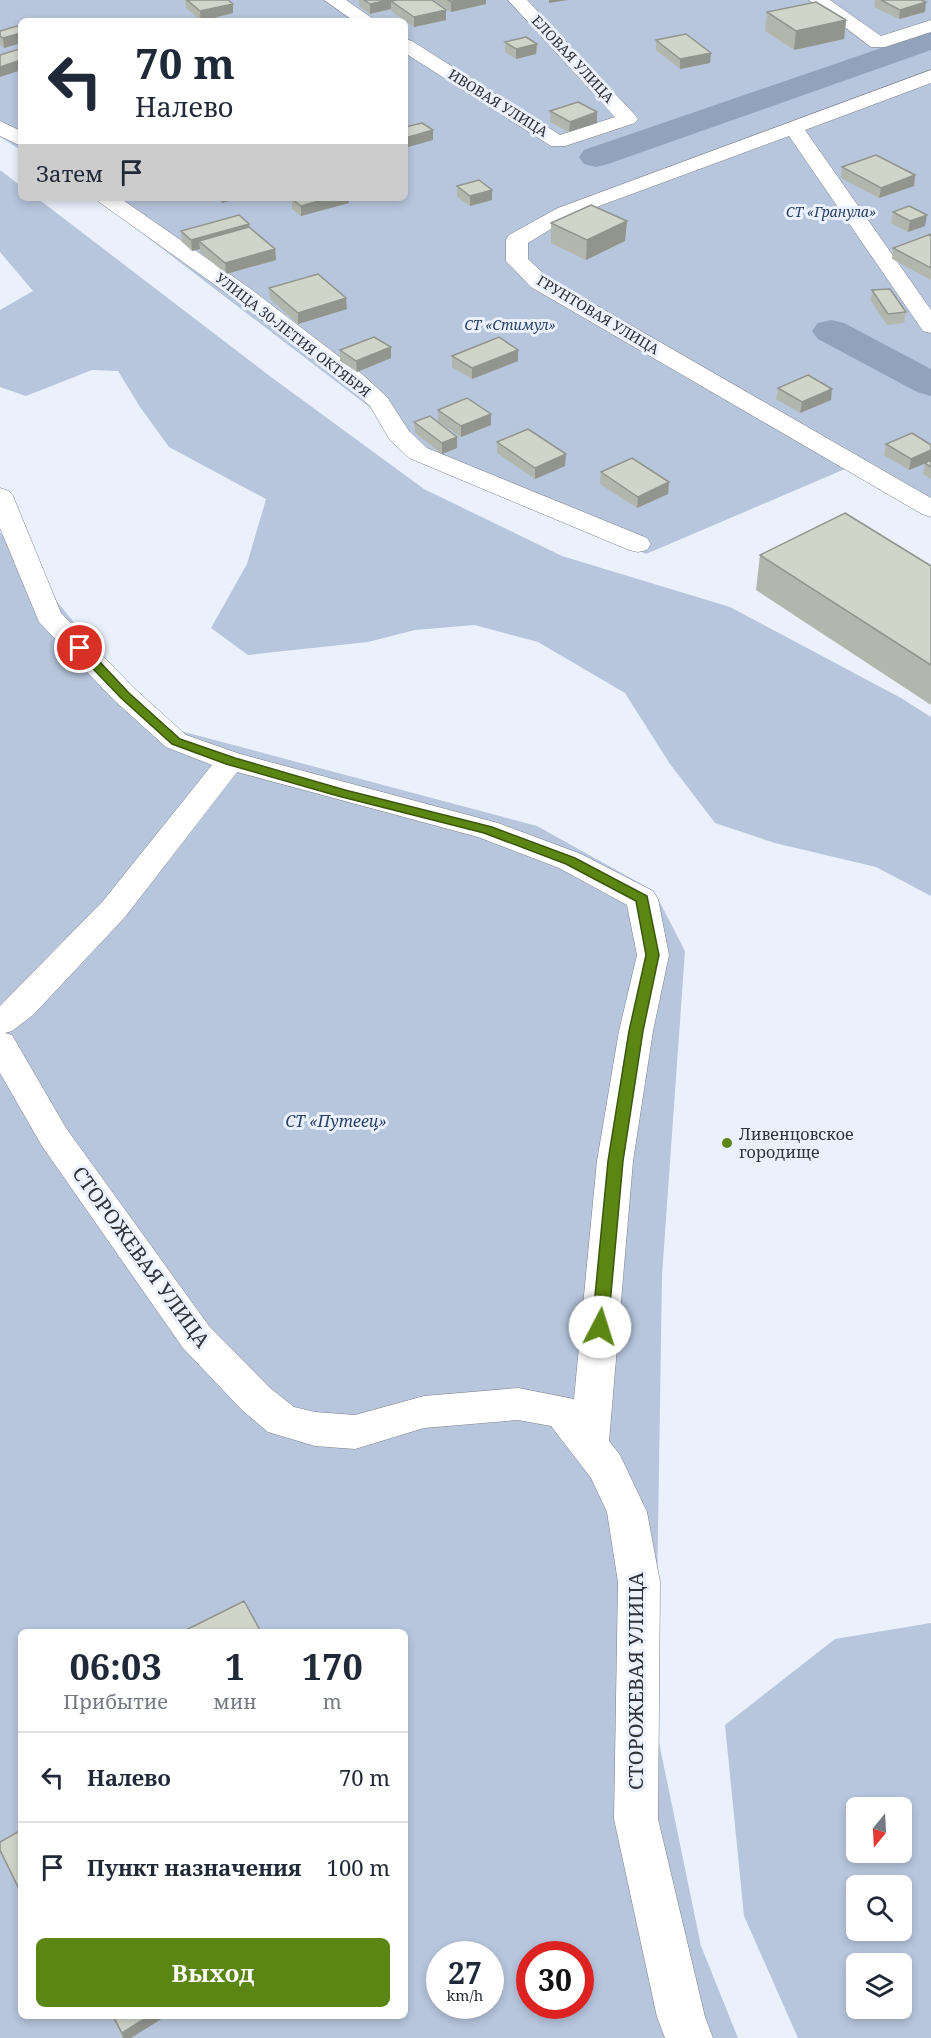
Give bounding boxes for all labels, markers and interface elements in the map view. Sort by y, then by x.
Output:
street label: ЕЛОВАЯ УЛИЦА [528,11,619,106]
text: 70 m [135,34,235,91]
icon: left [36,42,114,120]
street label: ИВОВАЯ УЛИЦА [445,64,552,141]
text: Налево [135,88,233,125]
icon: arrive [115,156,148,189]
text: Затем [36,158,103,188]
park label: СТ «Гранула» [786,202,876,221]
street label: УЛИЦА 30-ЛЕТИЯ ОКТЯБРЯ [212,268,375,401]
street label: ГРУНТОВАЯ УЛИЦА [534,271,663,359]
park label: СТ «Стимул» [464,315,556,334]
pin [54,622,105,673]
icon: arrive [63,631,96,664]
park label: СТ «Путеец» [285,1110,387,1132]
place label: Ливенцовское городище [739,1123,853,1163]
marker: Ливенцовское городище [720,1136,734,1150]
street label: СТОРОЖЕВАЯ УЛИЦА [66,1161,217,1353]
position arrow [568,1295,632,1359]
street label: СТОРОЖЕВАЯ УЛИЦА [622,1571,649,1790]
text: 06:03 [69,1642,162,1691]
text: 1 [225,1642,245,1691]
text: 170 [302,1642,363,1691]
text: Прибытие [63,1688,168,1715]
text: мин [213,1688,257,1715]
text: m [323,1688,342,1715]
icon: left [36,1761,69,1794]
text: Налево [87,1762,171,1792]
text: 70 m [339,1762,390,1792]
north arrow [846,1797,912,1863]
map controls [846,1797,912,2019]
icon: arrive [36,1851,69,1884]
text: Пункт назначения [87,1852,301,1882]
text: 100 m [327,1852,390,1882]
button: search [846,1875,912,1941]
button: Выход [36,1938,390,2007]
speed limit sign: 30 [516,1941,594,2019]
text: 27 [448,1952,482,1993]
button: layers [846,1953,912,2019]
text: km/h [447,1985,483,2005]

